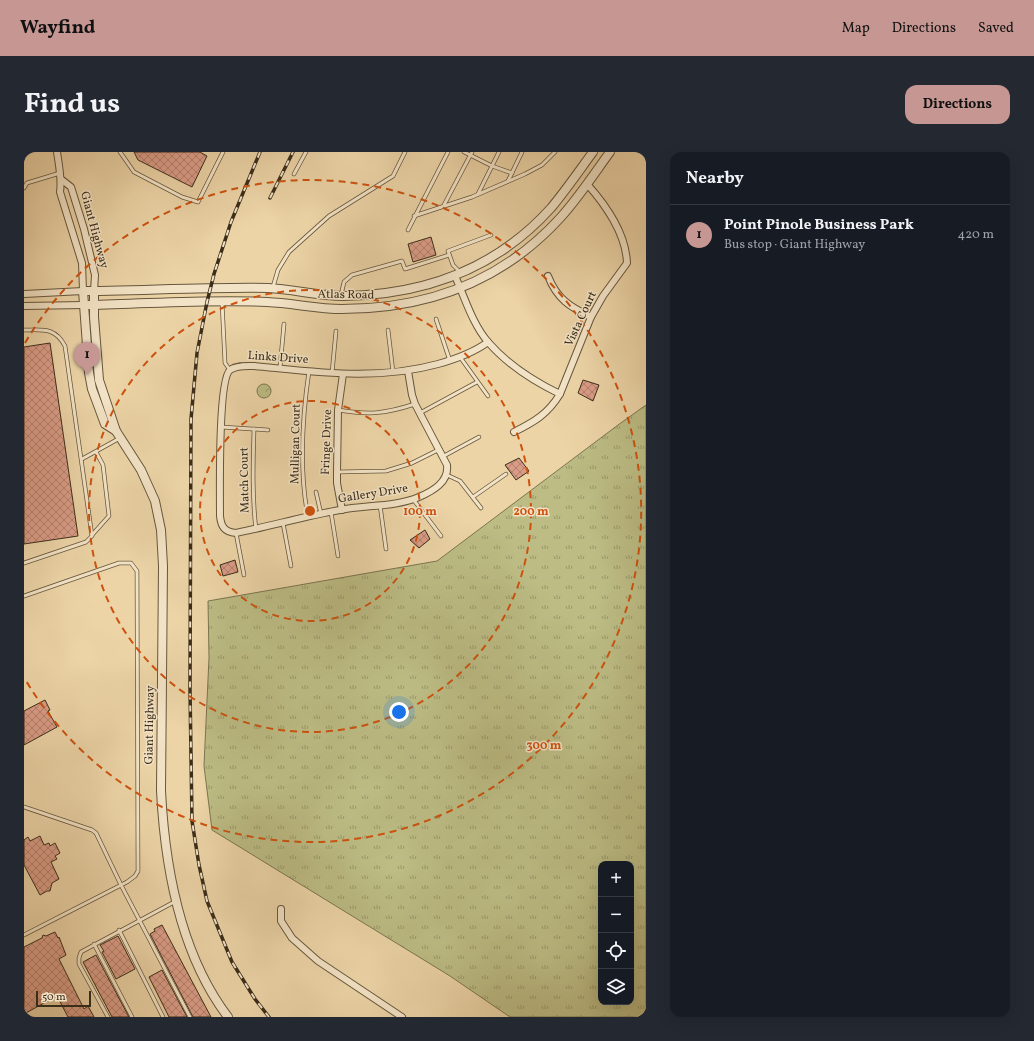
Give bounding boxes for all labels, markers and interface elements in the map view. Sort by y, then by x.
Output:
text: Wayfind [20,15,95,41]
text: Map [842,19,870,38]
text: Directions [892,19,956,38]
text: Saved [978,19,1014,38]
text: Find us [24,85,120,124]
button: Directions [905,85,1010,124]
text: Nearby [686,167,744,190]
street label: Giant Highway [76,190,112,271]
text: Point Pinole Business Park [724,215,914,236]
text: 1 [696,226,702,244]
text: 420 m [957,226,994,244]
text: Bus stop · Giant Highway [724,236,865,254]
street label: Atlas Road [318,287,375,303]
street label: Vista Court [561,289,601,349]
pin: 1 [74,342,100,375]
street label: Links Drive [247,348,309,368]
street label: Mulligan Court [287,404,305,484]
street label: Fringe Drive [318,409,336,475]
street label: Match Court [236,447,254,513]
street label: Gallery Drive [337,481,409,507]
centre of rings [303,504,317,518]
text: 100 m [403,504,437,520]
text: 200 m [513,504,549,520]
street label: Giant Highway [141,685,159,765]
your location [389,702,409,722]
text: 300 m [527,738,562,754]
map controls [598,861,634,1005]
button: + [598,861,634,897]
button: − [598,897,634,933]
button: locate [598,933,634,969]
button: layers [598,969,634,1005]
scale bar [36,989,91,1008]
text: 50 m [42,990,66,1005]

